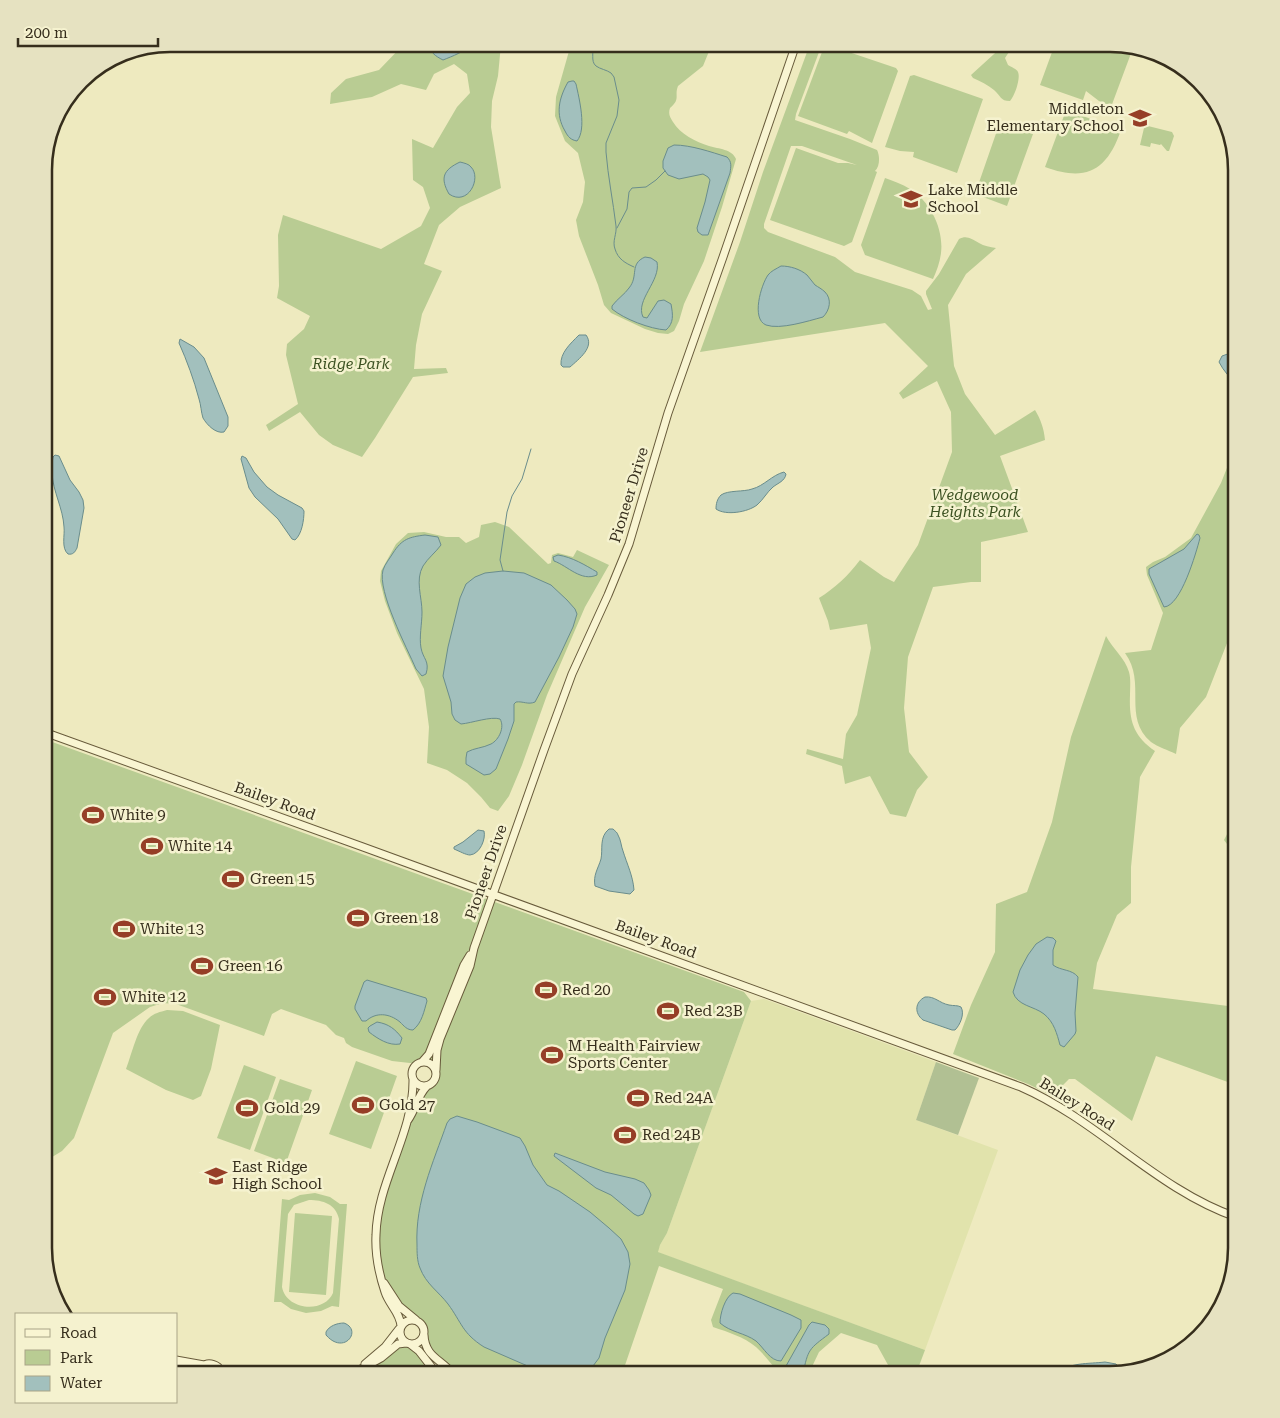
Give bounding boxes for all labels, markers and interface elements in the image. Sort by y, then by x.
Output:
scale bar [18,15,158,47]
text: 200 m [25,24,68,42]
place label: Middleton Elementary School [986,100,1124,135]
school or university icon: Middleton Elementary School [1127,105,1153,131]
place label: Lake Middle School [928,181,1018,216]
school or university icon: Lake Middle School [898,186,924,212]
park label: Ridge Park [311,355,391,373]
street label: Pioneer Drive [606,445,652,545]
park label: Wedgewood Heights Park [928,486,1022,521]
street label: Bailey Road [232,778,318,824]
sports icon: White 9 [80,802,106,828]
place label: White 9 [110,806,166,824]
street label: Pioneer Drive [461,822,511,922]
sports icon: White 14 [139,833,165,859]
place label: White 14 [168,837,233,855]
sports icon: Green 15 [220,866,246,892]
place label: Green 15 [250,870,315,888]
sports icon: Green 18 [345,905,371,931]
place label: Green 18 [374,909,439,927]
sports icon: White 13 [111,916,137,942]
street label: Bailey Road [613,916,699,962]
place label: White 13 [140,920,204,938]
sports icon: Green 16 [189,953,215,979]
place label: Green 16 [218,957,283,975]
sports icon: Red 20 [533,977,559,1003]
place label: Red 20 [562,981,611,999]
sports icon: White 12 [92,984,118,1010]
place label: White 12 [122,988,186,1006]
sports icon: Red 23B [655,998,681,1024]
place label: Red 23B [684,1002,743,1020]
place label: M Health Fairview Sports Center [568,1037,701,1072]
sports icon: M Health Fairview Sports Center [539,1042,565,1068]
street label: Bailey Road [1036,1074,1118,1134]
sports icon: Red 24A [625,1085,651,1111]
place label: Red 24A [654,1089,714,1107]
sports icon: Gold 27 [350,1092,376,1118]
sports icon: Gold 29 [234,1095,260,1121]
place label: Gold 27 [379,1096,435,1114]
place label: Gold 29 [264,1099,320,1117]
sports icon: Red 24B [612,1122,638,1148]
place label: Red 24B [642,1126,701,1144]
place label: East Ridge High School [232,1158,322,1193]
school or university icon: East Ridge High School [203,1163,229,1189]
legend [15,1313,178,1403]
text: Road [60,1324,97,1342]
text: Park [60,1349,94,1367]
text: Water [60,1374,102,1392]

